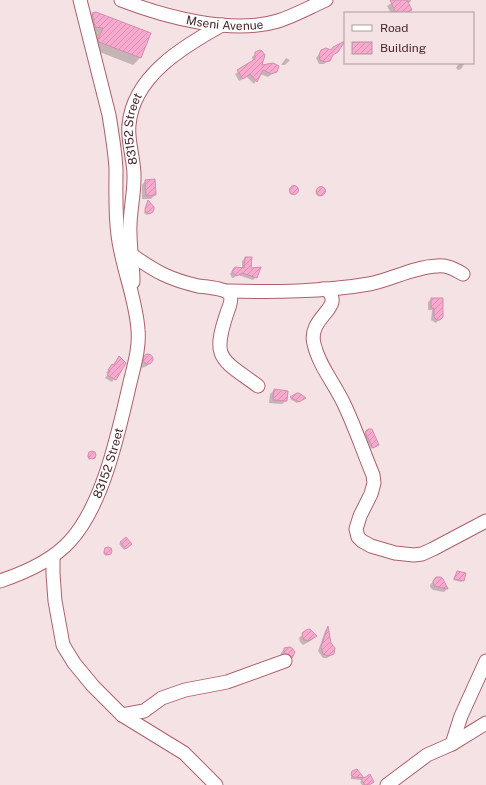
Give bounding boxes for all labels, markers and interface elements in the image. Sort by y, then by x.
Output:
legend [344,12,474,64]
street label: Mseni Avenue [185,13,264,33]
text: Road [380,21,408,35]
text: Building [380,41,426,55]
street label: 83152 Street [122,90,145,166]
street label: 83152 Street [90,426,126,500]

